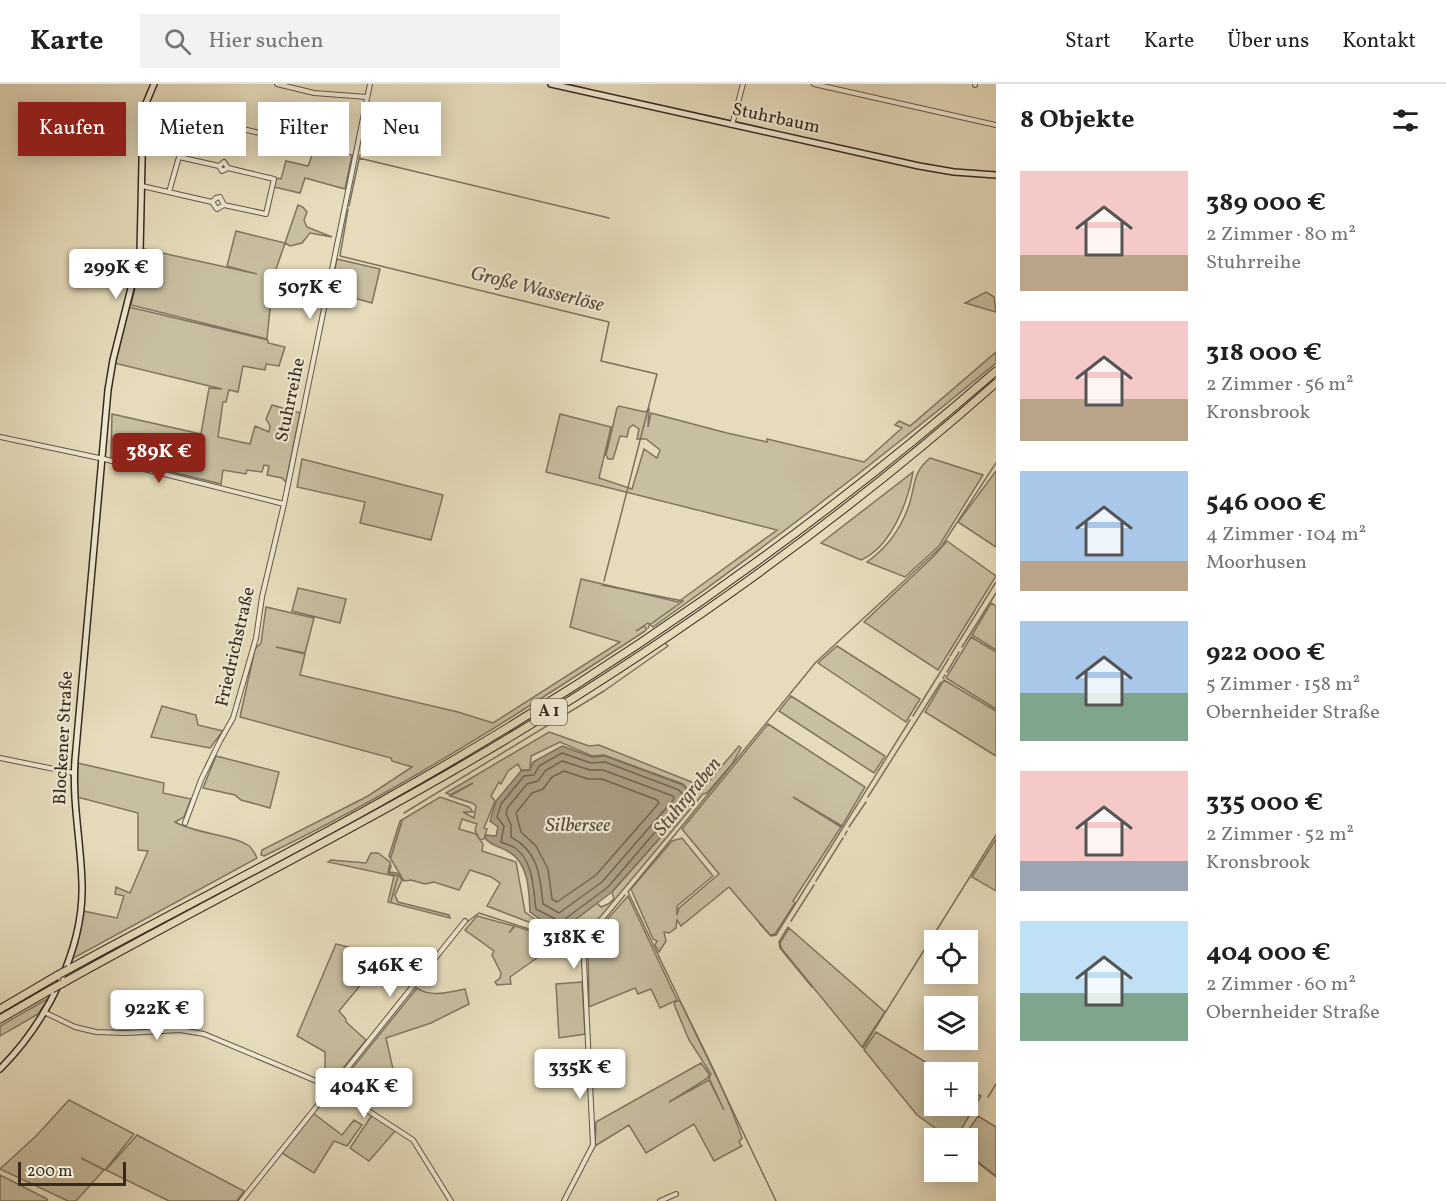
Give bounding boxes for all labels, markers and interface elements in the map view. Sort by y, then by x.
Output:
search box [140,14,560,68]
text: Karte [30,22,104,61]
icon: search [161,25,194,58]
text: Hier suchen [209,26,324,57]
text: Start [1065,27,1111,56]
text: Karte [1144,27,1194,56]
text: Über uns [1227,27,1309,56]
text: Kontakt [1342,27,1416,56]
street label: Stuhrbaum [730,97,822,141]
chip: Kaufen [18,102,126,156]
chip: Mieten [138,102,246,156]
chip: Filter [258,102,349,156]
chip: Neu [361,102,441,156]
text: 8 Objekte [1020,102,1134,138]
icon: filters [1389,104,1422,137]
text: 389 000 € [1206,185,1326,221]
icon: home [1068,195,1140,267]
text: 2 Zimmer · 80 m² [1206,221,1356,249]
pin: 299K € [67,249,165,300]
text: Stuhrreihe [1206,249,1301,277]
text: 299K € [83,254,149,282]
water label: Große Wasserlöse [467,260,607,320]
pin: 507K € [261,269,359,320]
text: 507K € [278,274,342,302]
text: 318 000 € [1206,335,1322,371]
icon: home [1068,345,1140,417]
street label: Stuhrreihe [270,356,312,444]
text: 2 Zimmer · 56 m² [1206,371,1353,399]
text: Kronsbrook [1206,399,1310,427]
pin: 389K € [110,433,208,484]
text: 389K € [126,438,192,466]
text: 546 000 € [1206,485,1327,521]
icon: home [1068,495,1140,567]
text: 4 Zimmer · 104 m² [1206,521,1366,549]
text: Moorhusen [1206,549,1307,577]
street label: Friedrichstraße [210,585,262,709]
text: 922 000 € [1206,635,1326,671]
icon: home [1068,645,1140,717]
street label: Blockener Straße [48,670,80,806]
text: 5 Zimmer · 158 m² [1206,671,1360,699]
road number: A 1 [531,699,567,725]
text: Obernheider Straße [1206,699,1380,727]
water label: Stuhrgraben [647,752,729,842]
text: 335 000 € [1206,785,1323,821]
icon: home [1068,795,1140,867]
water label: Silbersee [546,812,611,840]
text: 2 Zimmer · 52 m² [1206,821,1354,849]
text: Kronsbrook [1206,849,1310,877]
pin: 318K € [525,919,623,970]
text: 318K € [543,924,605,952]
map controls [924,930,978,1182]
button: locate [924,930,978,984]
text: 404 000 € [1206,935,1331,971]
icon: home [1068,945,1140,1017]
pin: 546K € [341,947,439,998]
text: 546K € [357,952,423,980]
text: 2 Zimmer · 60 m² [1206,971,1356,999]
pin: 922K € [108,990,206,1041]
text: 922K € [124,995,190,1023]
button: layers [924,996,978,1050]
text: Obernheider Straße [1206,999,1380,1027]
pin: 335K € [531,1049,629,1100]
text: 335K € [548,1054,612,1082]
button: + [924,1062,978,1116]
pin: 404K € [315,1068,413,1119]
text: 404K € [329,1073,399,1101]
button: − [924,1128,978,1182]
scale bar [18,1159,126,1186]
text: 200 m [27,1161,72,1183]

